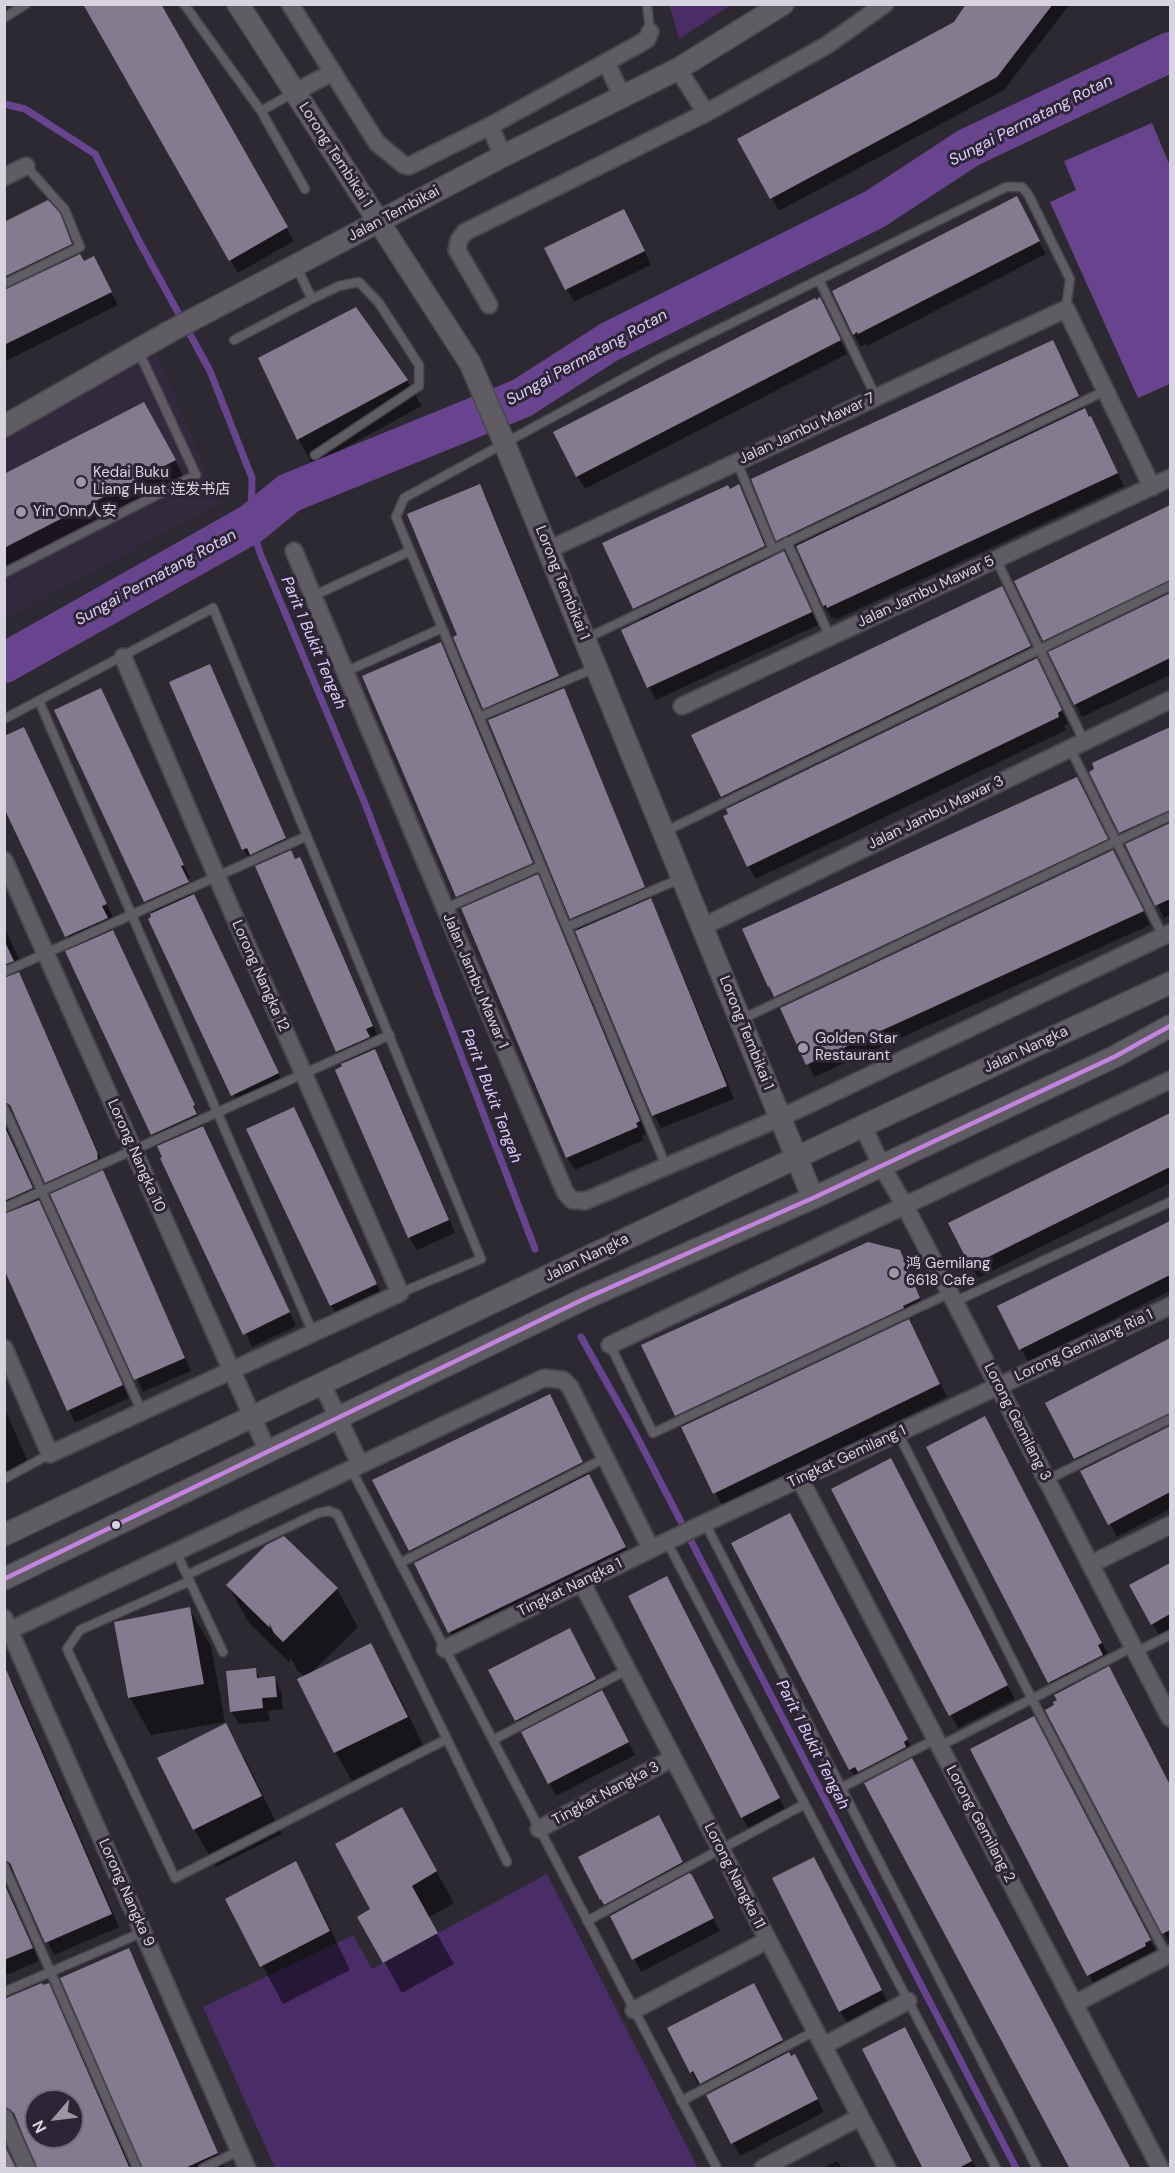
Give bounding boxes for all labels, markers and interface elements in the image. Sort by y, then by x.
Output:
water label: Sungai Permatang Rotan [946,71,1116,171]
street label: Lorong Tembikai 1 [294,99,376,211]
street label: Jalan Tembikai [345,182,443,246]
water label: Sungai Permatang Rotan [503,306,671,410]
street label: Jalan Jambu Mawar 7 [736,390,878,468]
place label: Kedai Buku Liang Huat 连发书店 [93,464,230,499]
marker: Kedai Buku Liang Huat 连发书店 [74,475,88,489]
place label: Yin Onn人安 [33,503,117,521]
marker: Yin Onn人安 [14,505,28,519]
street label: Lorong Tembikai 1 [531,523,593,643]
water label: Sungai Permatang Rotan [72,526,240,630]
street label: Jalan Jambu Mawar 5 [854,552,998,632]
water label: Parit 1 Bukit Tengah [276,574,350,712]
street label: Jalan Jambu Mawar 3 [865,772,1007,854]
street label: Jalan Jambu Mawar 1 [438,911,512,1051]
street label: Lorong Nangka 12 [227,917,293,1035]
street label: Lorong Tembikai 1 [715,973,777,1093]
street label: Jalan Nangka [981,1023,1071,1077]
water label: Parit 1 Bukit Tengah [456,1026,526,1166]
place label: Golden Star Restaurant [815,1030,897,1065]
marker: Golden Star Restaurant [796,1041,810,1055]
street label: Lorong Nangka 10 [103,1097,169,1215]
street label: Jalan Nangka [542,1230,632,1286]
place label: 鸿 Gemilang 6618 Cafe [906,1255,990,1290]
marker: 鸿 Gemilang 6618 Cafe [887,1266,901,1280]
street label: Lorong Gemilang Ria 1 [1012,1306,1156,1386]
street label: Lorong Gemilang 3 [980,1360,1054,1484]
street label: Tingkat Gemilang 1 [785,1422,909,1492]
unlabelled marker [110,1519,122,1531]
street label: Tingkat Nangka 1 [515,1555,625,1621]
water label: Parit 1 Bukit Tengah [771,1677,853,1813]
street label: Tingkat Nangka 3 [550,1758,662,1830]
street label: Lorong Gemilang 2 [942,1763,1018,1885]
street label: Lorong Nangka 11 [700,1820,768,1932]
street label: Lorong Nangka 9 [94,1836,158,1950]
north arrow [24,2089,84,2149]
text: N [27,2117,51,2137]

